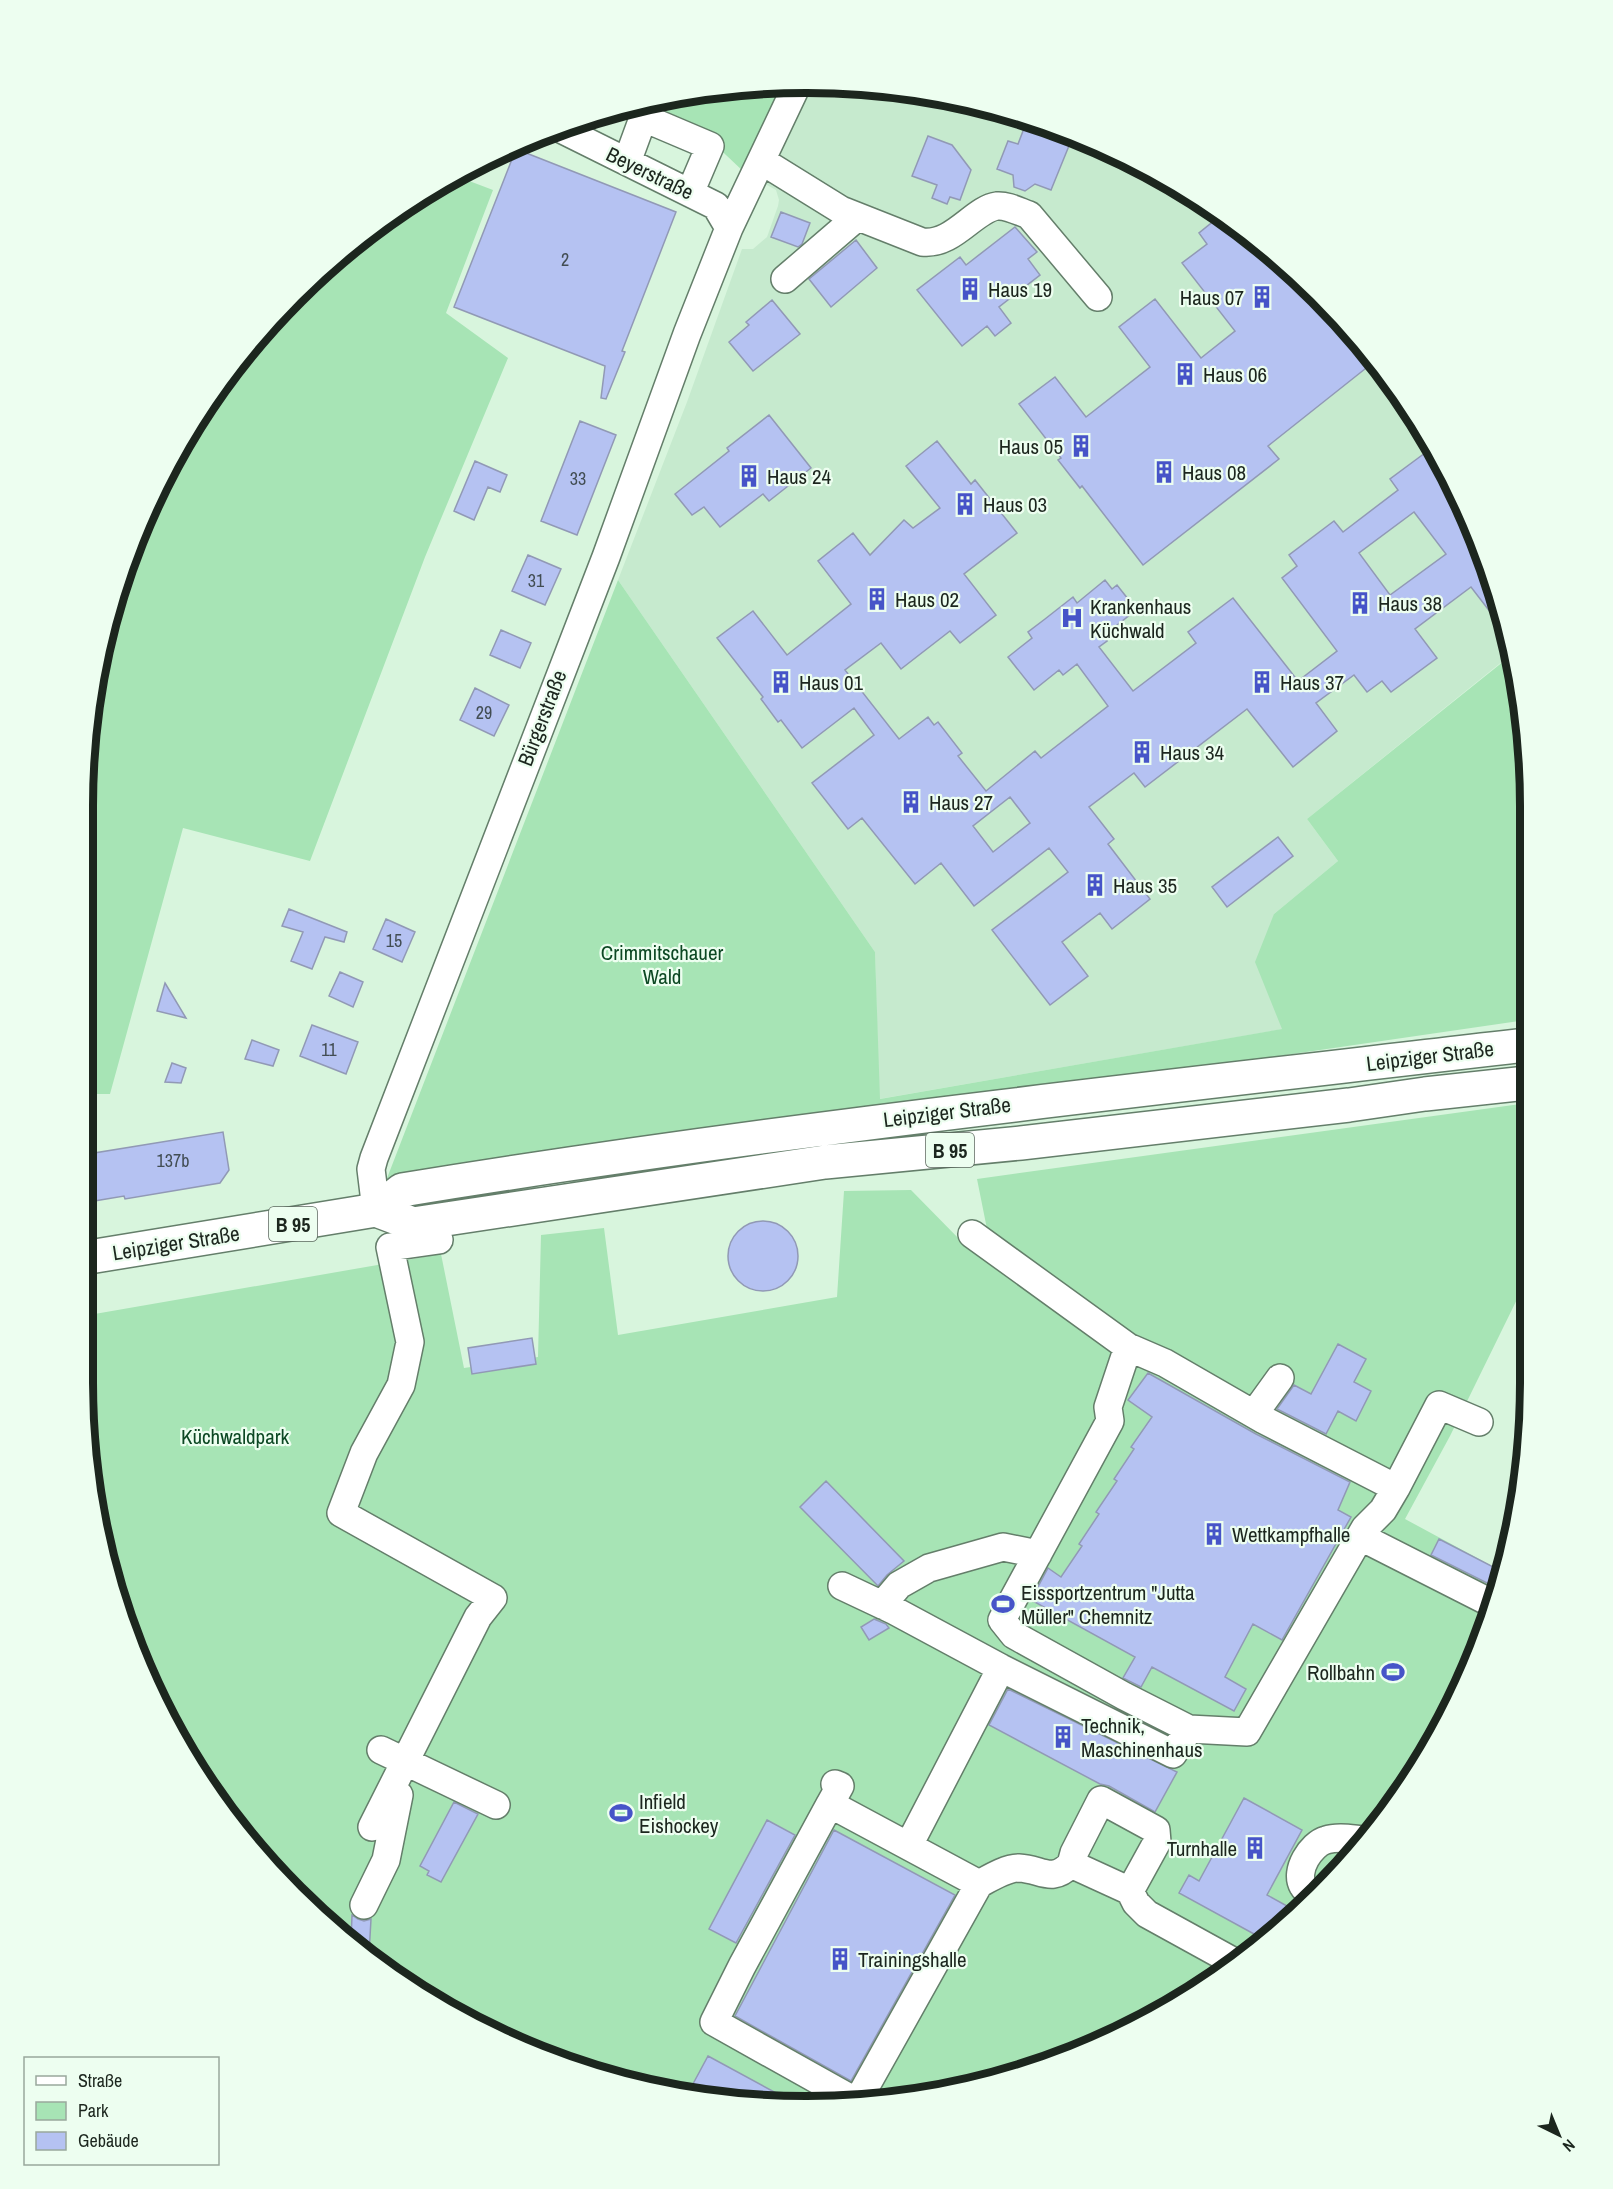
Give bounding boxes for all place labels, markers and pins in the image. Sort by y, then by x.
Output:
place label: Haus 19 [988,275,1052,304]
building icon: Haus 19 [957,276,983,302]
place label: Haus 07 [1180,283,1244,312]
building icon: Haus 07 [1249,284,1275,310]
place label: Haus 06 [1203,360,1267,389]
building icon: Haus 06 [1172,361,1198,387]
place label: Haus 05 [999,432,1063,461]
building icon: Haus 05 [1068,433,1094,459]
place label: Haus 08 [1182,458,1246,487]
building icon: Haus 08 [1151,459,1177,485]
place label: Haus 24 [767,462,832,491]
building icon: Haus 24 [736,463,762,489]
place label: Haus 03 [983,490,1047,519]
building icon: Haus 03 [952,491,978,517]
place label: Haus 02 [895,585,959,614]
building icon: Haus 02 [864,586,890,612]
place label: Haus 38 [1378,589,1442,618]
building icon: Haus 38 [1347,590,1373,616]
place label: Krankenhaus Küchwald [1090,592,1191,645]
hospital icon: Krankenhaus Küchwald [1059,605,1085,631]
place label: Haus 01 [799,668,864,697]
place label: Haus 37 [1280,668,1344,697]
building icon: Haus 01 [768,669,794,695]
building icon: Haus 37 [1249,669,1275,695]
place label: Haus 34 [1160,738,1225,767]
building icon: Haus 34 [1129,739,1155,765]
place label: Haus 27 [929,788,993,817]
building icon: Haus 27 [898,789,924,815]
place label: Haus 35 [1113,871,1177,900]
building icon: Haus 35 [1082,872,1108,898]
place label: Wettkampfhalle [1232,1520,1350,1549]
building icon: Wettkampfhalle [1201,1521,1227,1547]
place label: Eissportzentrum "Jutta Müller" Chemnitz [1021,1578,1195,1631]
sports icon: Eissportzentrum "Jutta Müller" Chemnitz [990,1591,1016,1617]
place label: Rollbahn [1307,1658,1375,1687]
sports icon: Rollbahn [1380,1659,1406,1685]
place label: Technik, Maschinenhaus [1081,1711,1203,1764]
building icon: Technik, Maschinenhaus [1050,1724,1076,1750]
place label: Infield Eishockey [639,1787,719,1840]
sports icon: Infield Eishockey [608,1800,634,1826]
place label: Turnhalle [1167,1834,1237,1863]
building icon: Turnhalle [1242,1835,1268,1861]
place label: Trainingshalle [858,1945,967,1974]
building icon: Trainingshalle [827,1946,853,1972]

